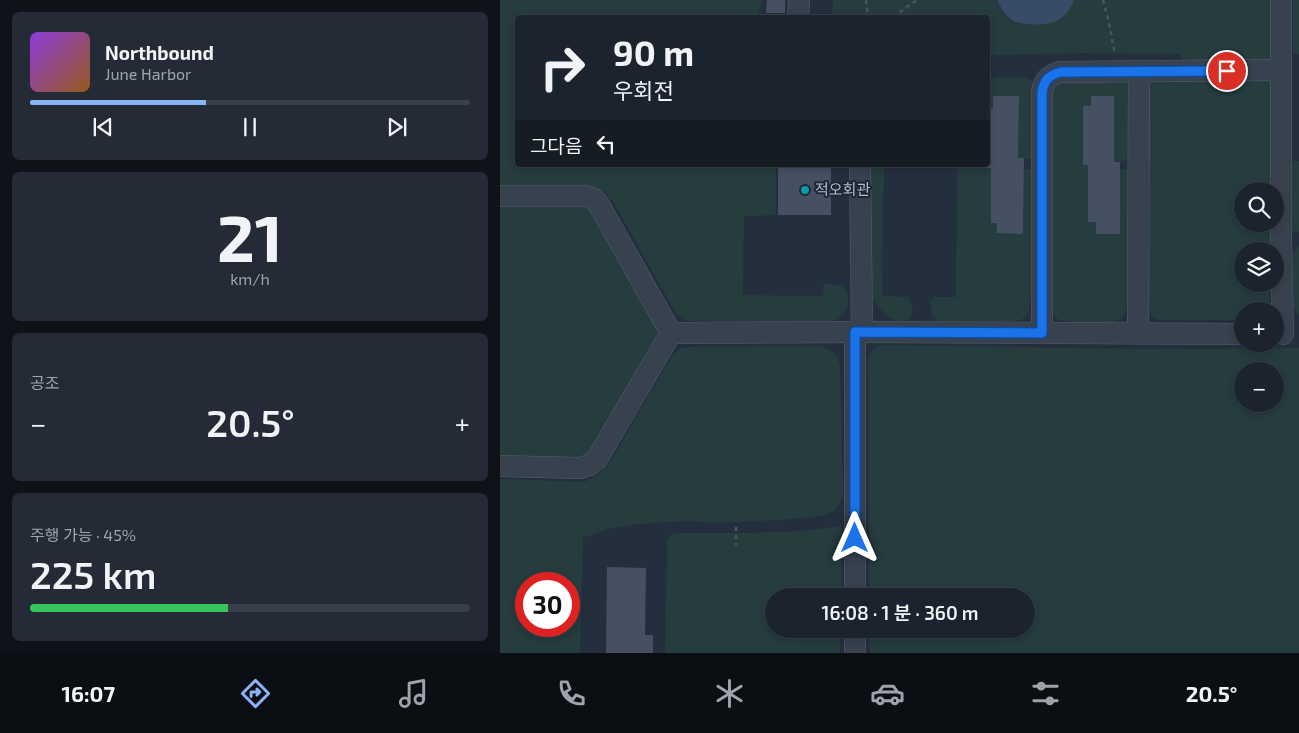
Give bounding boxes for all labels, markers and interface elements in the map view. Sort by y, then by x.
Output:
text: 90 m [613,31,694,73]
icon: right [530,35,595,100]
text: Northbound [105,41,214,64]
pin [1206,50,1248,92]
icon: arrive [1213,57,1241,85]
text: June Harbor [105,64,192,83]
text: 우회전 [613,77,674,103]
icon: previous [89,113,117,141]
icon: pause [236,113,264,141]
icon: next [383,113,411,141]
icon: left [592,130,620,158]
text: 그다음 [530,134,582,157]
place label: 적오회관 [815,180,870,198]
map controls [1234,182,1284,412]
button: search [1234,182,1284,232]
marker: 적오회관 [799,184,811,196]
text: 21 [217,197,283,275]
button: layers [1234,242,1284,292]
text: km/h [230,269,270,288]
button: + [1234,302,1284,352]
button: − [1234,362,1284,412]
text: 공조 [30,373,59,392]
text: 20.5° [206,399,295,445]
text: − [30,406,46,440]
text: + [455,406,470,440]
position arrow [828,511,880,563]
text: 주행 가능 · 45% [30,525,136,544]
text: 225 km [30,551,156,597]
speed limit sign: 30 [515,572,580,637]
text: 16:08 · 1 분 · 360 m [821,601,979,624]
icon: directions [238,676,273,711]
icon: music [396,676,431,711]
icon: phone [554,676,589,711]
icon: climate [712,676,747,711]
icon: car [870,676,905,711]
icon: filters [1028,676,1063,711]
text: 16:07 [61,680,115,706]
text: 20.5° [1186,680,1237,706]

